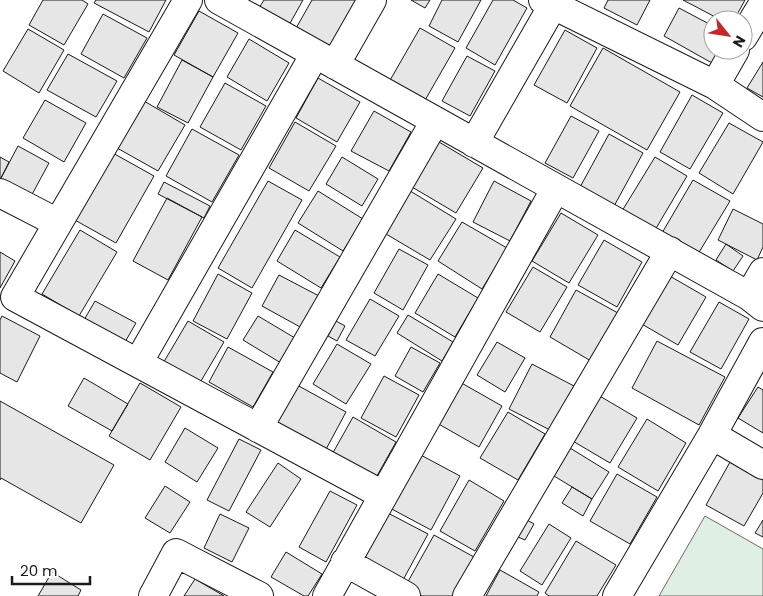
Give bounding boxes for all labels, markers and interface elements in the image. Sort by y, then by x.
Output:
north arrow [703,10,753,60]
text: N [728,32,751,51]
scale bar [12,554,90,586]
text: 20 m [20,560,58,581]

